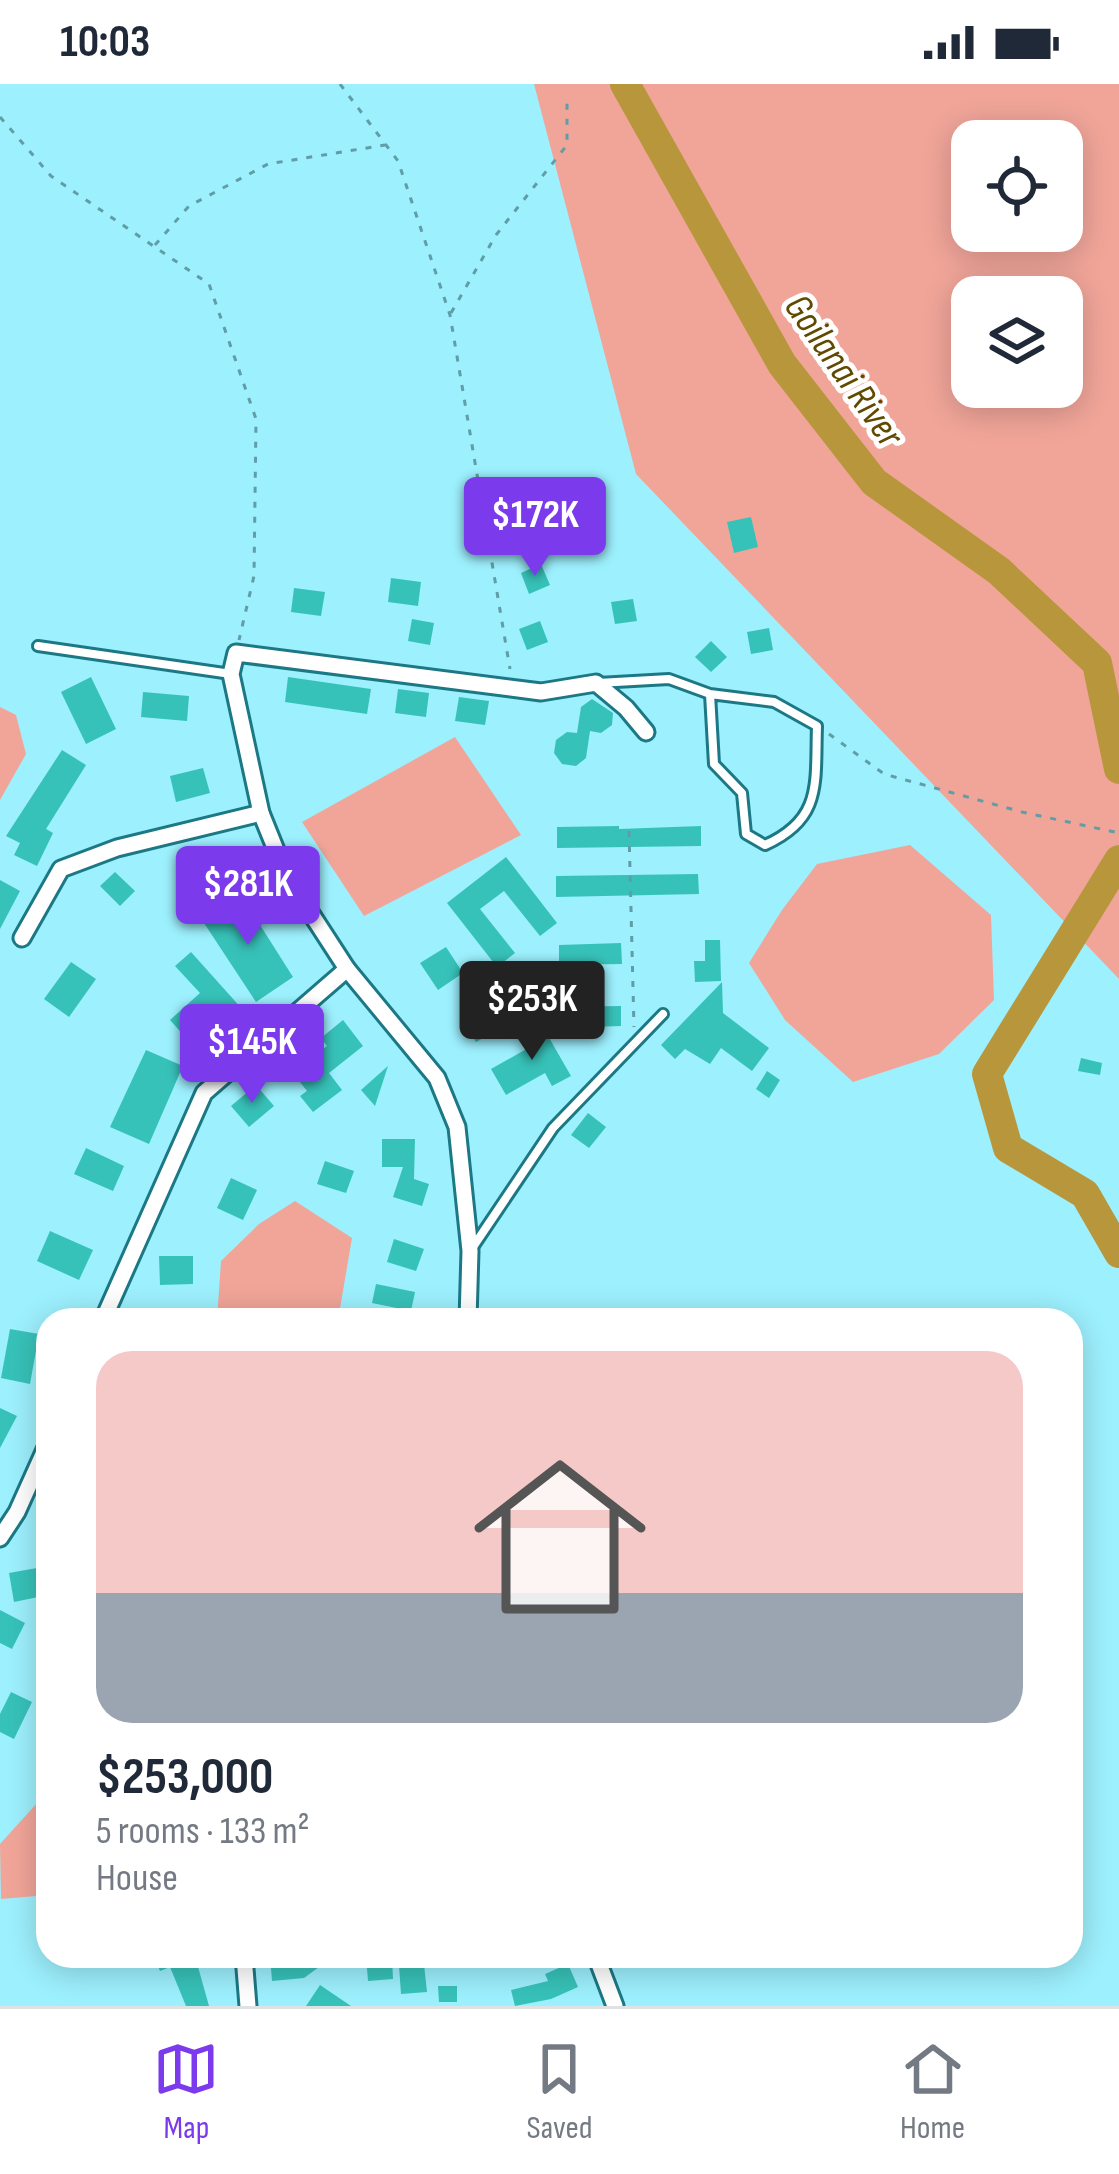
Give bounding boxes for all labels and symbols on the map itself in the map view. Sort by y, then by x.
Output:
water label: Goilanai River [773,286,914,458]
pin: $172K [451,477,619,579]
pin: $281K [164,846,332,948]
pin: $253K [448,961,616,1063]
pin: $145K [168,1004,336,1106]

